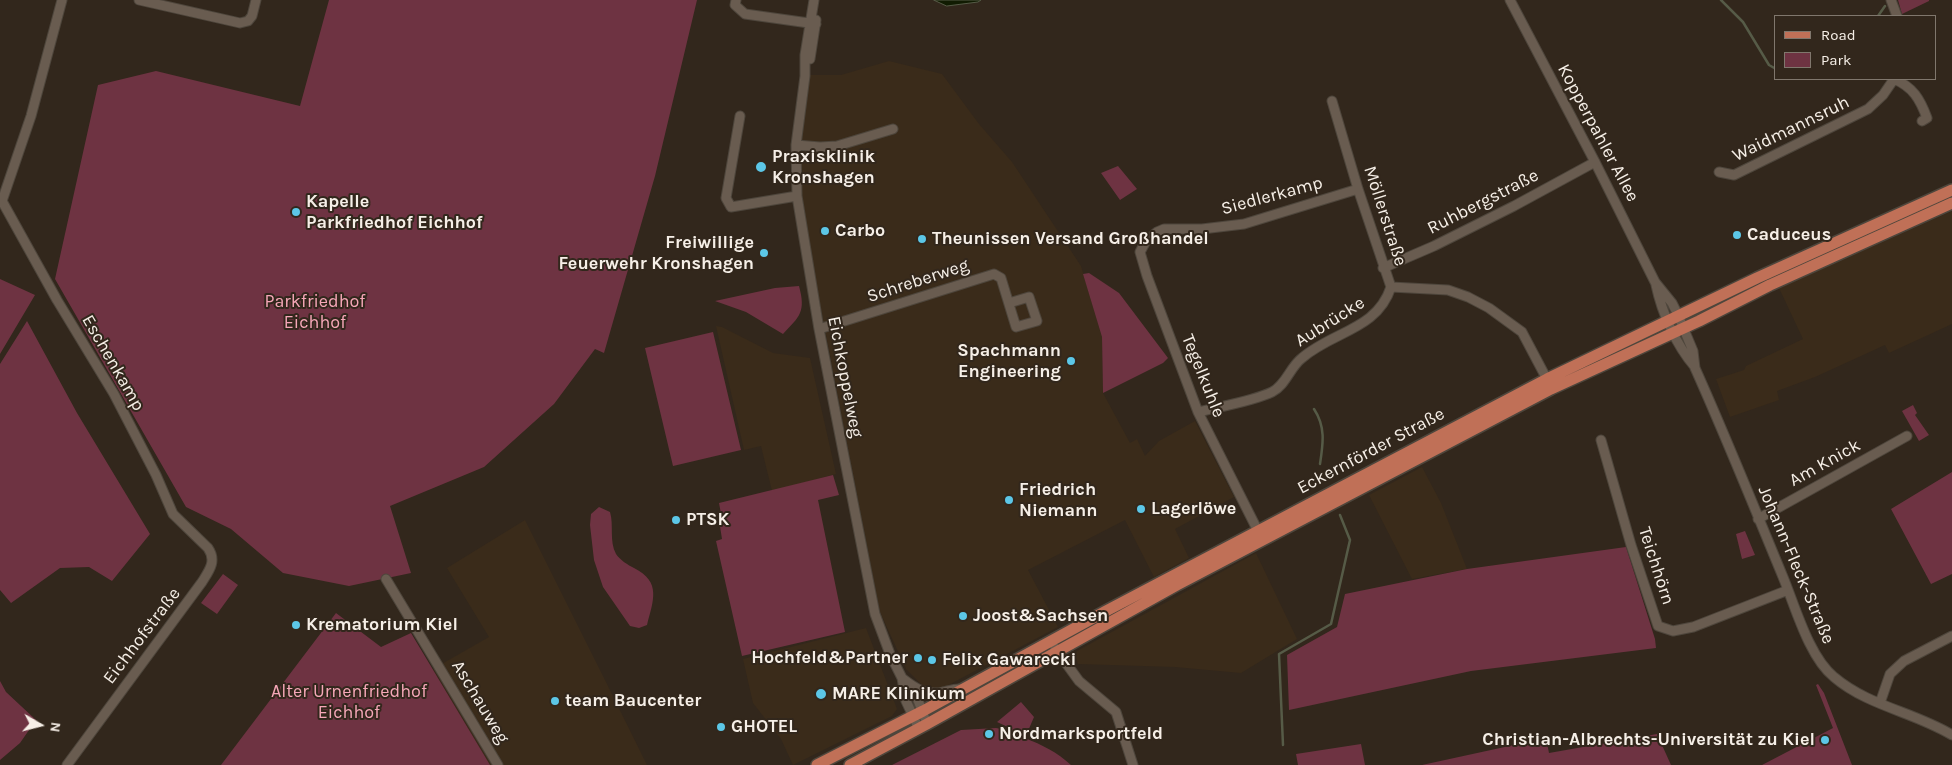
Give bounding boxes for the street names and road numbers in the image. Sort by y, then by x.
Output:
street label: Kopperpahler Allee [1553,60,1643,206]
street label: Waidmannsruh [1729,91,1853,167]
street label: Möllerstraße [1359,163,1411,269]
street label: Ruhbergstraße [1424,165,1542,239]
street label: Siedlerkamp [1219,172,1325,220]
street label: Schreberweg [864,254,972,308]
street label: Aubrücke [1291,292,1369,352]
street label: Eschenkamp [77,311,149,415]
street label: Eichkoppelweg [823,314,867,440]
street label: Tegelkuhle [1177,331,1229,421]
street label: Eckernförder Straße [1294,403,1448,499]
street label: Am Knick [1786,435,1864,491]
street label: Johann-Fleck-Straße [1753,483,1839,647]
street label: Teichhörn [1633,524,1679,608]
street label: Eichhofstraße [99,584,185,688]
street label: Aschauweg [447,656,513,748]

